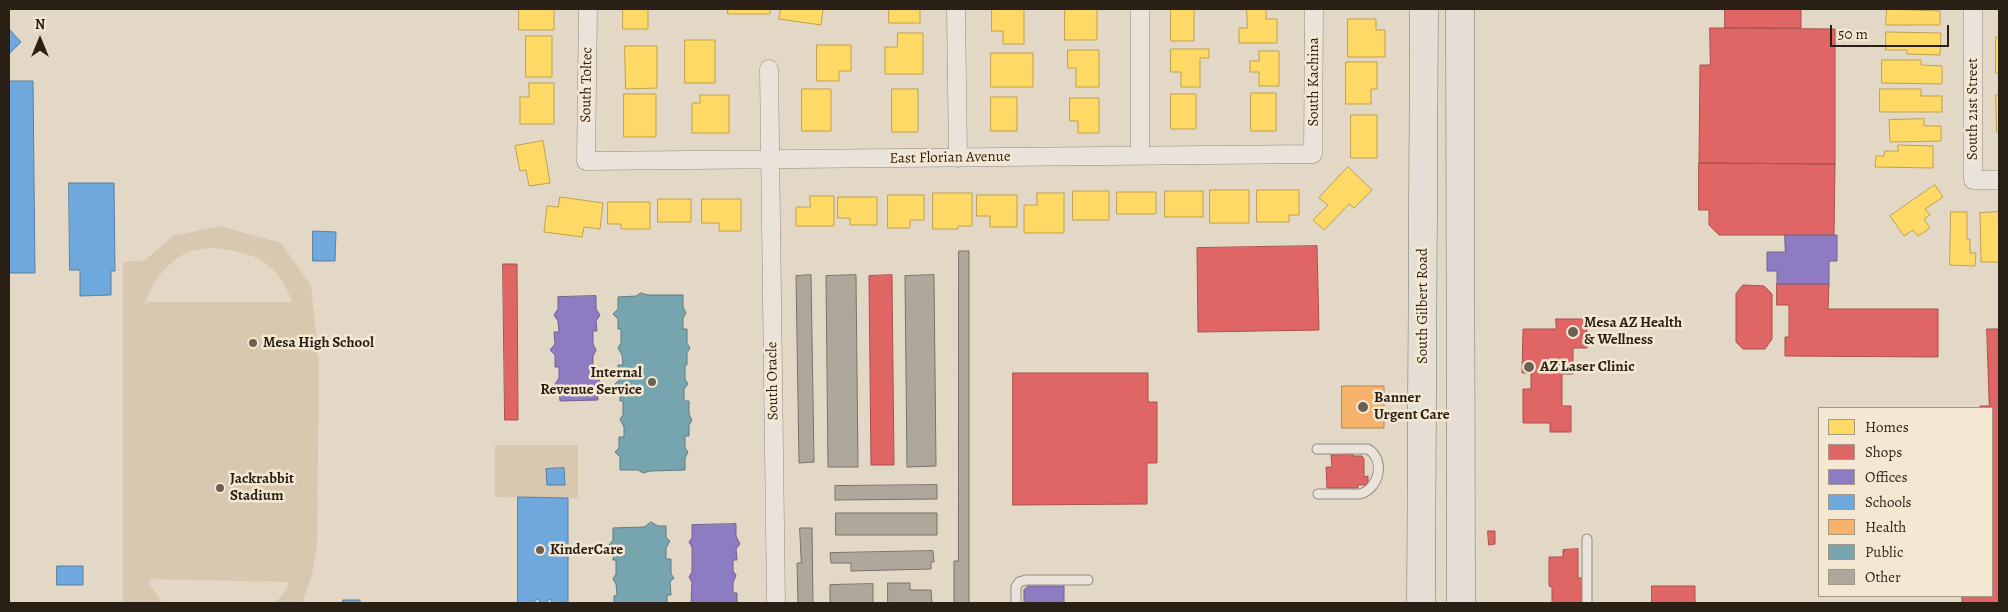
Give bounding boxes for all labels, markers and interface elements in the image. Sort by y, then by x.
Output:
north arrow [15,15,65,65]
text: N [35,15,45,34]
scale bar [1833,15,1952,47]
text: 50 m [1838,24,1868,44]
street label: South Kachina [1305,37,1323,127]
street label: South Toltec [577,47,597,123]
street label: South 21st Street [1964,58,1982,160]
street label: East Florian Avenue [889,148,1011,168]
street label: South Gilbert Road [1414,248,1432,364]
place label: Mesa AZ Health & Wellness [1584,314,1682,349]
marker: Mesa AZ Health & Wellness [1566,325,1580,339]
place label: Mesa High School [263,334,374,352]
marker: Mesa High School [247,337,259,349]
street label: South Oracle [763,341,783,421]
place label: AZ Laser Clinic [1540,358,1635,376]
marker: AZ Laser Clinic [1522,360,1536,374]
place label: Internal Revenue Service [540,364,642,399]
marker: Internal Revenue Service [646,376,658,388]
place label: Banner Urgent Care [1374,389,1450,424]
marker: Banner Urgent Care [1356,400,1370,414]
legend [1818,407,1993,597]
text: Homes [1865,417,1909,437]
text: Shops [1865,442,1902,462]
text: Offices [1865,467,1908,487]
place label: Jackrabbit Stadium [230,470,294,505]
marker: Jackrabbit Stadium [214,482,226,494]
text: Schools [1865,492,1912,512]
text: Health [1865,517,1906,537]
place label: KinderCare [550,541,623,559]
text: Public [1865,542,1903,562]
marker: KinderCare [534,544,546,556]
text: Other [1865,567,1901,587]

